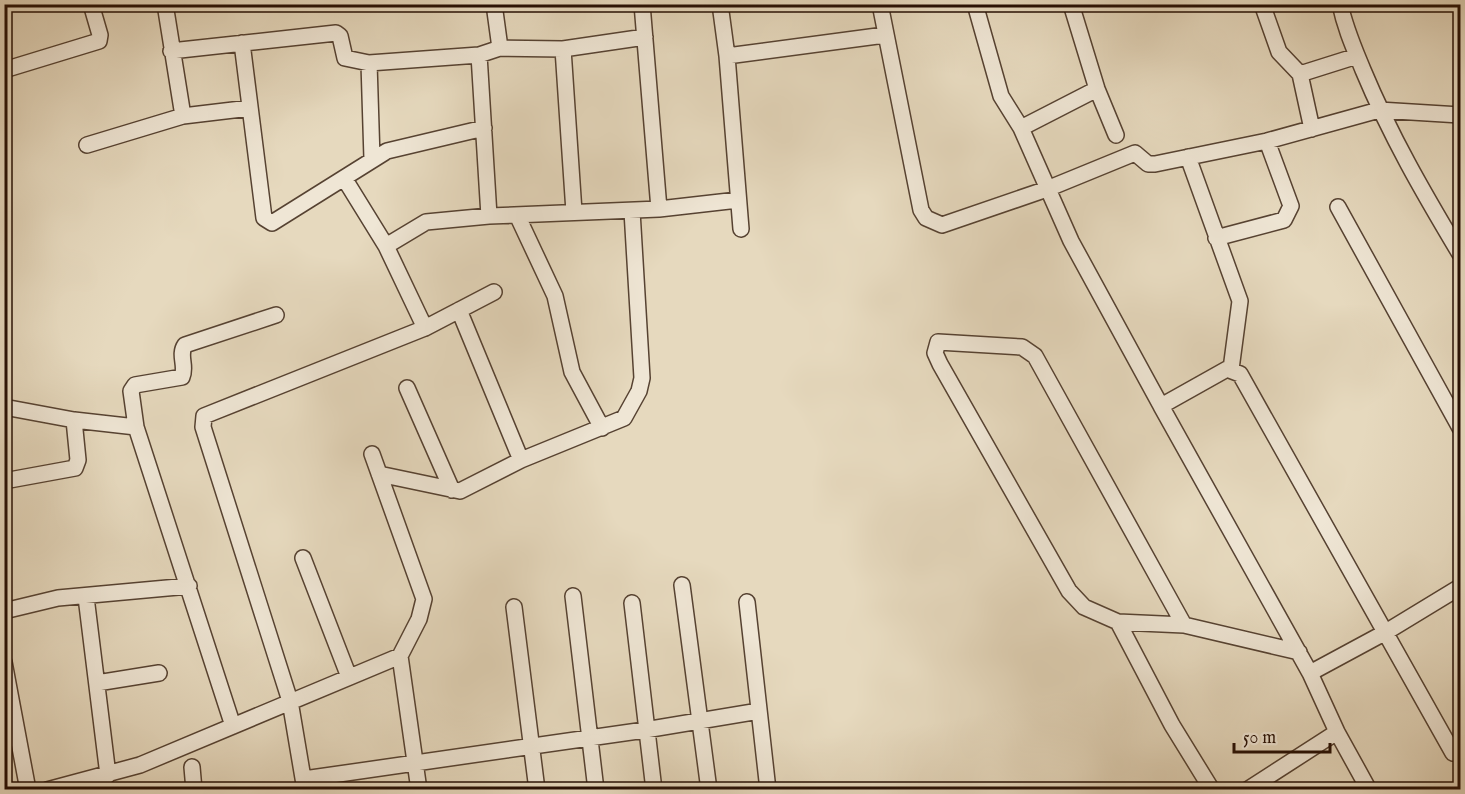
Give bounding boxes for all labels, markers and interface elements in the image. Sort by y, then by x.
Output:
scale bar [1234,716,1330,754]
text: 50 m [1243,727,1276,750]

